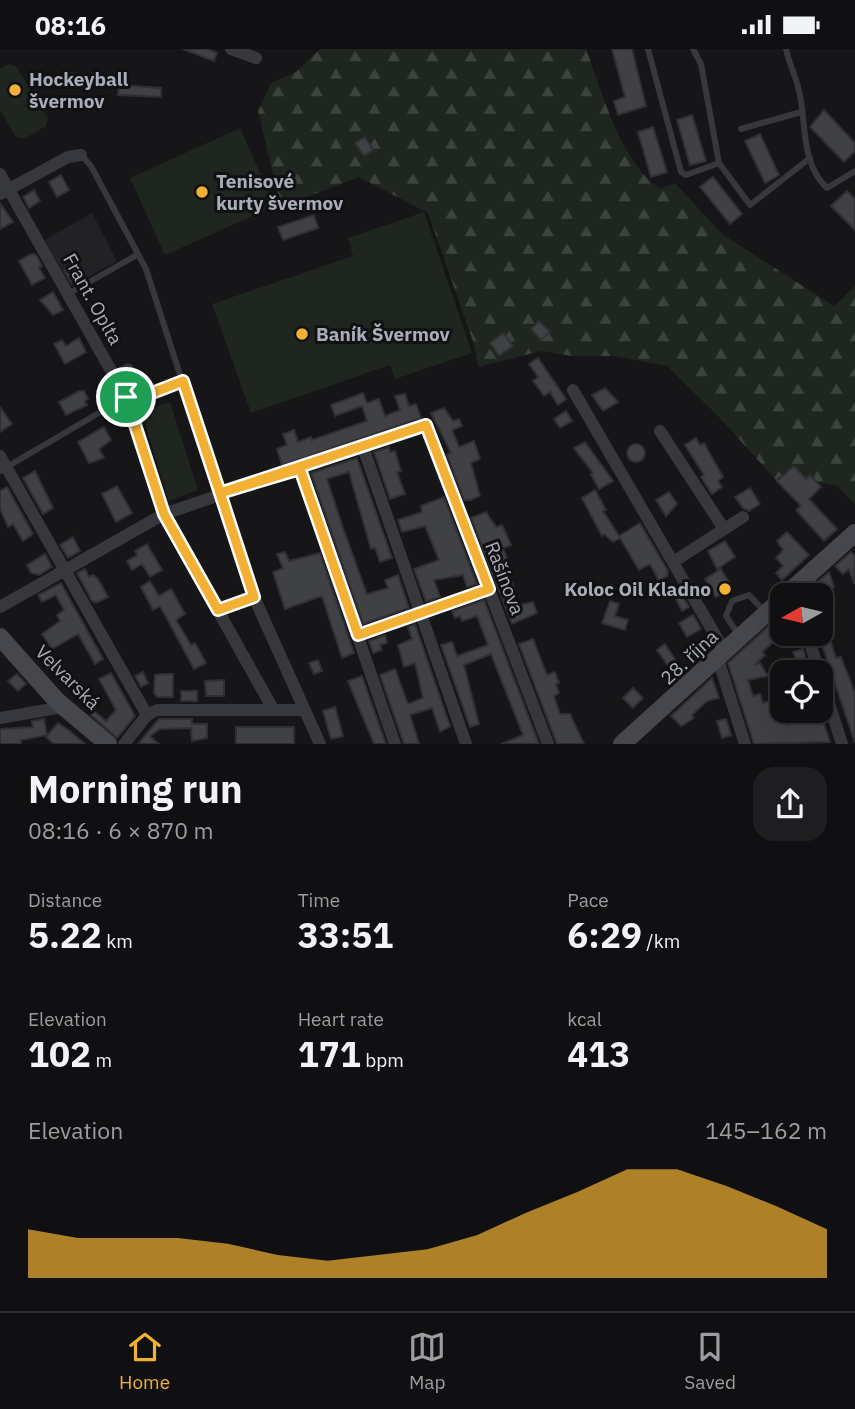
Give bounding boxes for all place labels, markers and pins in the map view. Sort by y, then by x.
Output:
place label: Hockeyball švermov [29,67,128,113]
marker: Hockeyball švermov [7,82,23,98]
place label: Tenisové kurty švermov [216,169,344,215]
marker: Tenisové kurty švermov [194,184,210,200]
place label: Baník Švermov [316,322,451,346]
marker: Baník Švermov [294,326,310,342]
pin [96,367,156,427]
place label: Koloc Oil Kladno [564,577,711,601]
marker: Koloc Oil Kladno [717,581,733,597]

